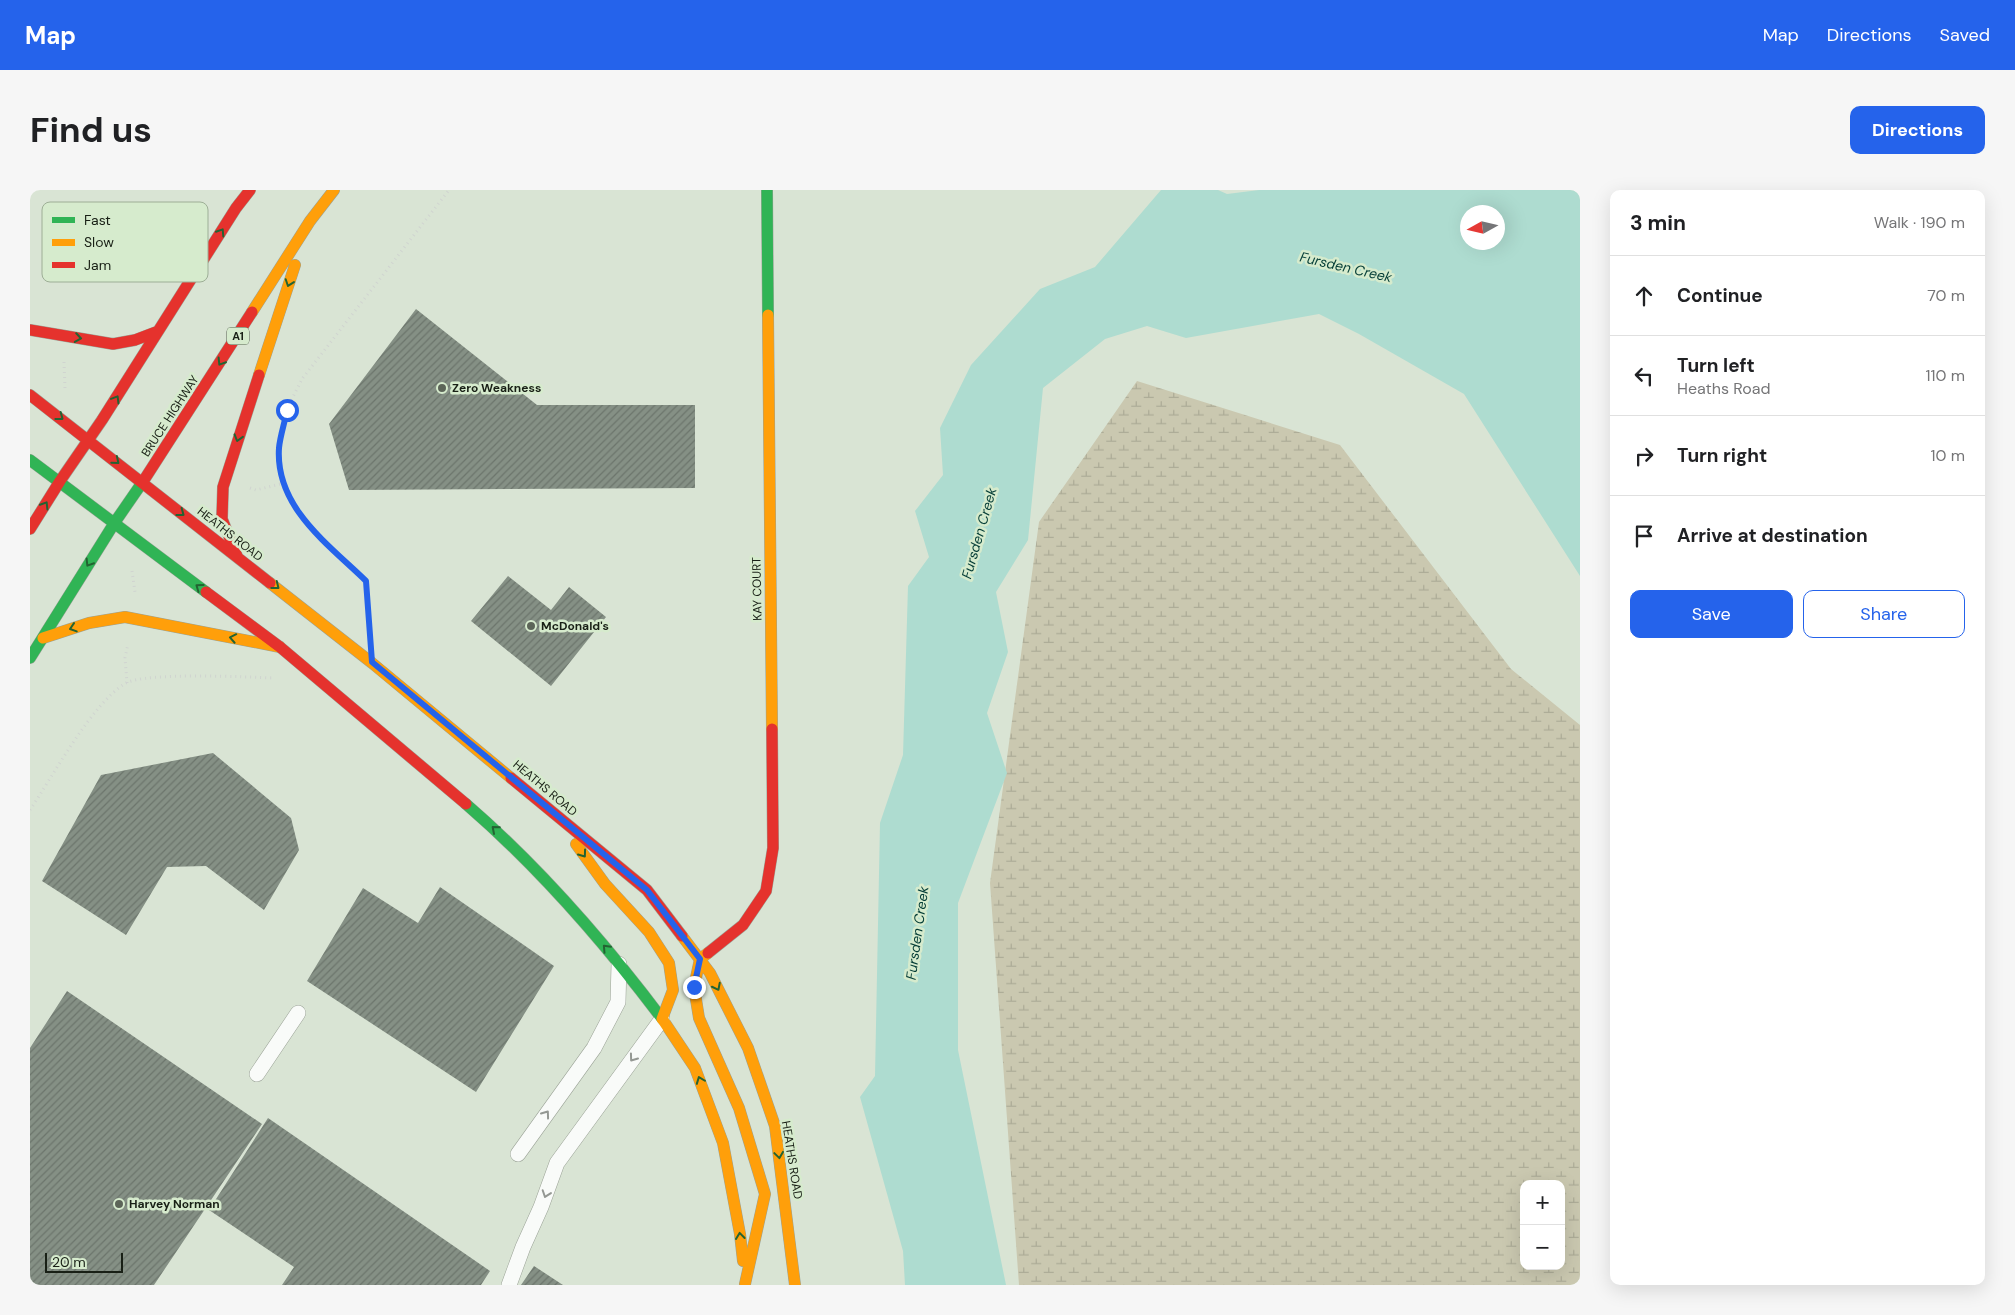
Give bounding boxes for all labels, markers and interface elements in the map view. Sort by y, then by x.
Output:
text: Map [25,20,76,51]
text: Map [1763,23,1799,47]
text: Directions [1827,23,1912,47]
text: Saved [1940,23,1990,47]
button: Directions [1850,106,1985,154]
text: Find us [30,107,152,153]
legend [42,202,208,282]
north arrow [1460,205,1505,250]
text: 3 min [1630,209,1686,237]
text: Fast [84,211,111,229]
text: Walk · 190 m [1874,212,1965,233]
one-way arrow [215,228,224,237]
text: Slow [84,233,114,251]
water label: Fursden Creek [1298,248,1395,287]
text: Jam [84,256,111,274]
one-way arrow [285,279,295,287]
icon: ahead [1630,282,1658,310]
text: Continue [1677,283,1763,308]
text: 70 m [1927,285,1965,306]
road number: A1 [227,328,249,344]
one-way arrow [74,332,82,342]
text: Turn left [1677,353,1755,378]
one-way arrow [218,357,228,366]
icon: left [1630,362,1658,390]
text: 110 m [1926,365,1965,386]
street label: BRUCE HIGHWAY [138,372,202,460]
text: Heaths Road [1677,378,1770,399]
place label: Zero Weakness [452,380,541,396]
marker: Zero Weakness [436,382,448,394]
one-way arrow [109,395,119,404]
route start [276,399,299,422]
one-way arrow [54,411,63,420]
one-way arrow [234,433,244,441]
icon: right [1630,442,1658,470]
text: Turn right [1677,443,1767,468]
text: 10 m [1931,445,1965,466]
one-way arrow [110,456,119,464]
water label: Fursden Creek [957,484,1001,581]
one-way arrow [39,502,48,511]
street label: HEATHS ROAD [194,503,266,565]
one-way arrow [175,507,185,516]
icon: arrive [1630,522,1658,550]
text: Arrive at destination [1677,523,1868,548]
street label: KAY COURT [748,557,766,621]
one-way arrow [86,558,95,567]
one-way arrow [270,581,279,590]
one-way arrow [196,584,205,592]
button: Save [1630,590,1793,638]
button: Share [1803,590,1965,638]
place label: McDonald's [541,618,609,634]
marker: McDonald's [525,620,537,632]
one-way arrow [70,623,78,633]
one-way arrow [228,633,237,643]
street label: HEATHS ROAD [510,756,580,820]
one-way arrow [492,826,501,835]
one-way arrow [578,848,586,857]
water label: Fursden Creek [902,884,933,981]
one-way arrow [603,944,612,953]
route end [683,976,706,999]
one-way arrow [711,982,721,991]
one-way arrow [630,1052,639,1062]
one-way arrow [695,1076,706,1085]
one-way arrow [540,1111,549,1120]
street label: HEATHS ROAD [778,1120,806,1200]
one-way arrow [773,1152,784,1160]
map controls [1520,1180,1565,1270]
button: + [1520,1180,1565,1225]
one-way arrow [542,1189,552,1198]
place label: Harvey Norman [129,1196,220,1212]
marker: Harvey Norman [113,1198,125,1210]
button: − [1520,1225,1565,1270]
one-way arrow [735,1232,746,1240]
scale bar [45,1250,122,1273]
text: 20 m [52,1253,86,1271]

